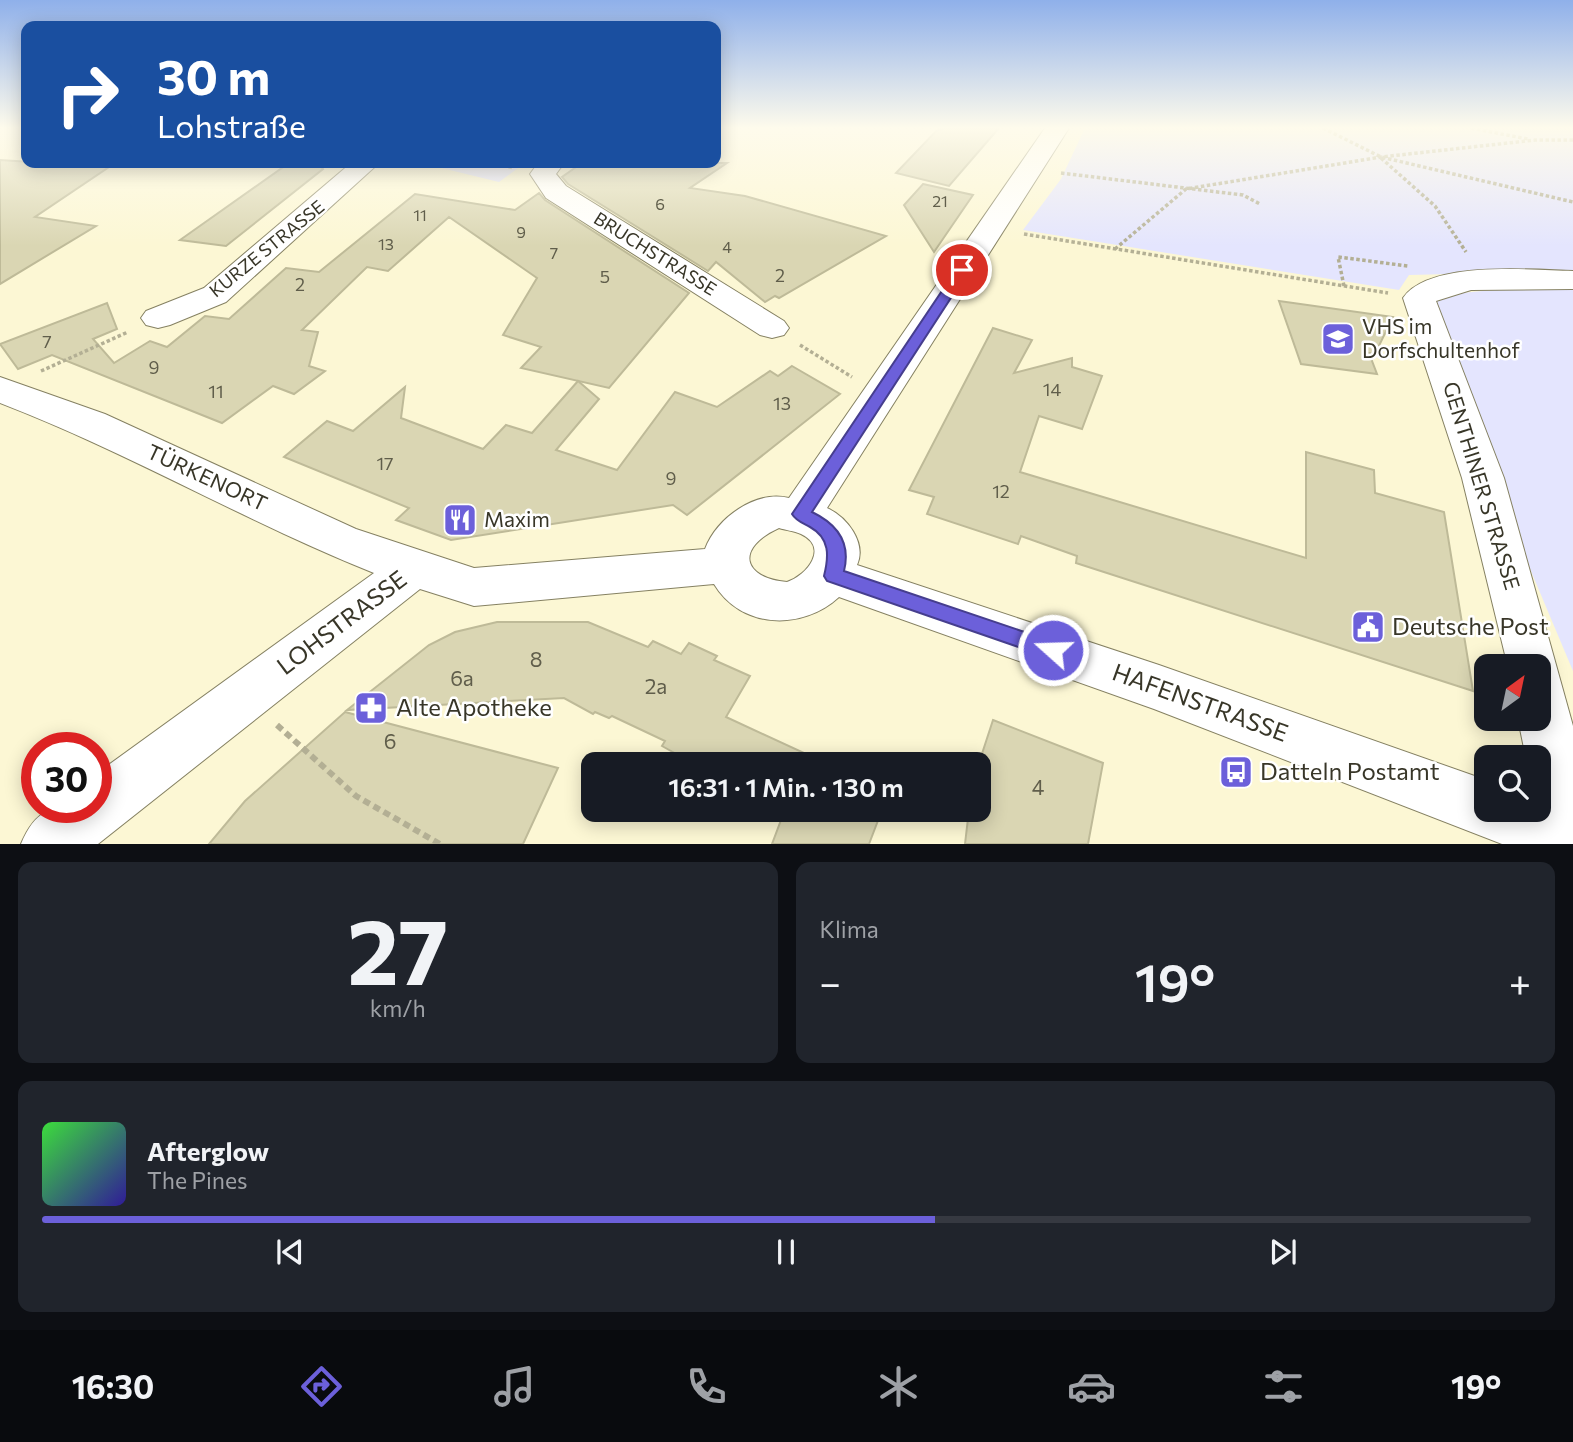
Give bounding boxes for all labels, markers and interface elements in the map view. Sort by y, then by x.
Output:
text: 30 m [157,45,270,105]
icon: right [42,49,133,140]
text: Lohstraße [157,105,306,145]
house number: 21 [932,191,948,210]
house number: 6 [655,194,665,213]
street label: KURZE STRASSE [204,195,328,301]
house number: 11 [413,205,427,224]
street label: BRUCHSTRASSE [590,207,721,300]
house number: 9 [516,222,526,241]
house number: 13 [378,234,394,253]
house number: 4 [722,237,732,256]
pin [932,240,992,300]
house number: 7 [550,243,558,262]
icon: arrive [943,251,981,289]
house number: 2 [775,264,785,286]
house number: 5 [600,265,610,287]
house number: 2 [295,273,305,295]
place label: VHS im Dorfschultenhof [1362,313,1520,362]
school or university icon: VHS im Dorfschultenhof [1319,320,1357,358]
house number: 7 [42,330,52,352]
house number: 9 [149,356,159,378]
house number: 14 [1043,378,1061,400]
street label: GENTHINER STRASSE [1439,378,1526,593]
house number: 11 [208,380,224,402]
house number: 13 [773,392,791,414]
street label: TÜRKENORT [144,438,272,515]
house number: 17 [376,452,394,474]
house number: 9 [666,467,676,489]
house number: 12 [992,480,1010,502]
restaurant icon: Maxim [441,501,479,539]
place label: Maxim [484,506,550,531]
street label: LOHSTRASSE [270,564,412,680]
public building icon: Deutsche Post [1349,608,1387,646]
place label: Deutsche Post [1392,611,1549,640]
position arrow [1016,613,1090,687]
house number: 8 [530,646,542,671]
north arrow [1474,654,1550,732]
map controls [1474,654,1551,822]
street label: HAFENSTRASSE [1109,656,1292,747]
house number: 6a [450,665,474,690]
house number: 2a [645,673,667,698]
pharmacy icon: Alte Apotheke [352,689,390,727]
place label: Alte Apotheke [396,692,552,721]
house number: 6 [384,728,396,753]
speed limit sign: 30 [21,732,112,823]
button: search [1474,745,1551,822]
bus stop icon: Datteln Postamt [1217,753,1255,791]
place label: Datteln Postamt [1260,756,1440,785]
text: 16:31 · 1 Min. · 130 m [668,771,904,802]
house number: 4 [1032,774,1045,799]
text: 27 [347,892,448,1004]
text: Klima [820,915,879,943]
text: 19° [1135,949,1215,1013]
text: − [820,958,841,1005]
text: + [1509,958,1531,1005]
text: km/h [370,994,426,1022]
text: Afterglow [147,1135,269,1166]
text: The Pines [147,1166,248,1194]
icon: previous [271,1233,309,1271]
icon: pause [767,1233,805,1271]
icon: next [1264,1233,1302,1271]
icon: directions [297,1362,346,1411]
icon: music [490,1362,539,1411]
icon: phone [682,1362,731,1411]
icon: climate [874,1362,923,1411]
icon: car [1067,1362,1116,1411]
icon: filters [1259,1362,1308,1411]
text: 16:30 [72,1366,154,1406]
text: 19° [1451,1366,1501,1406]

